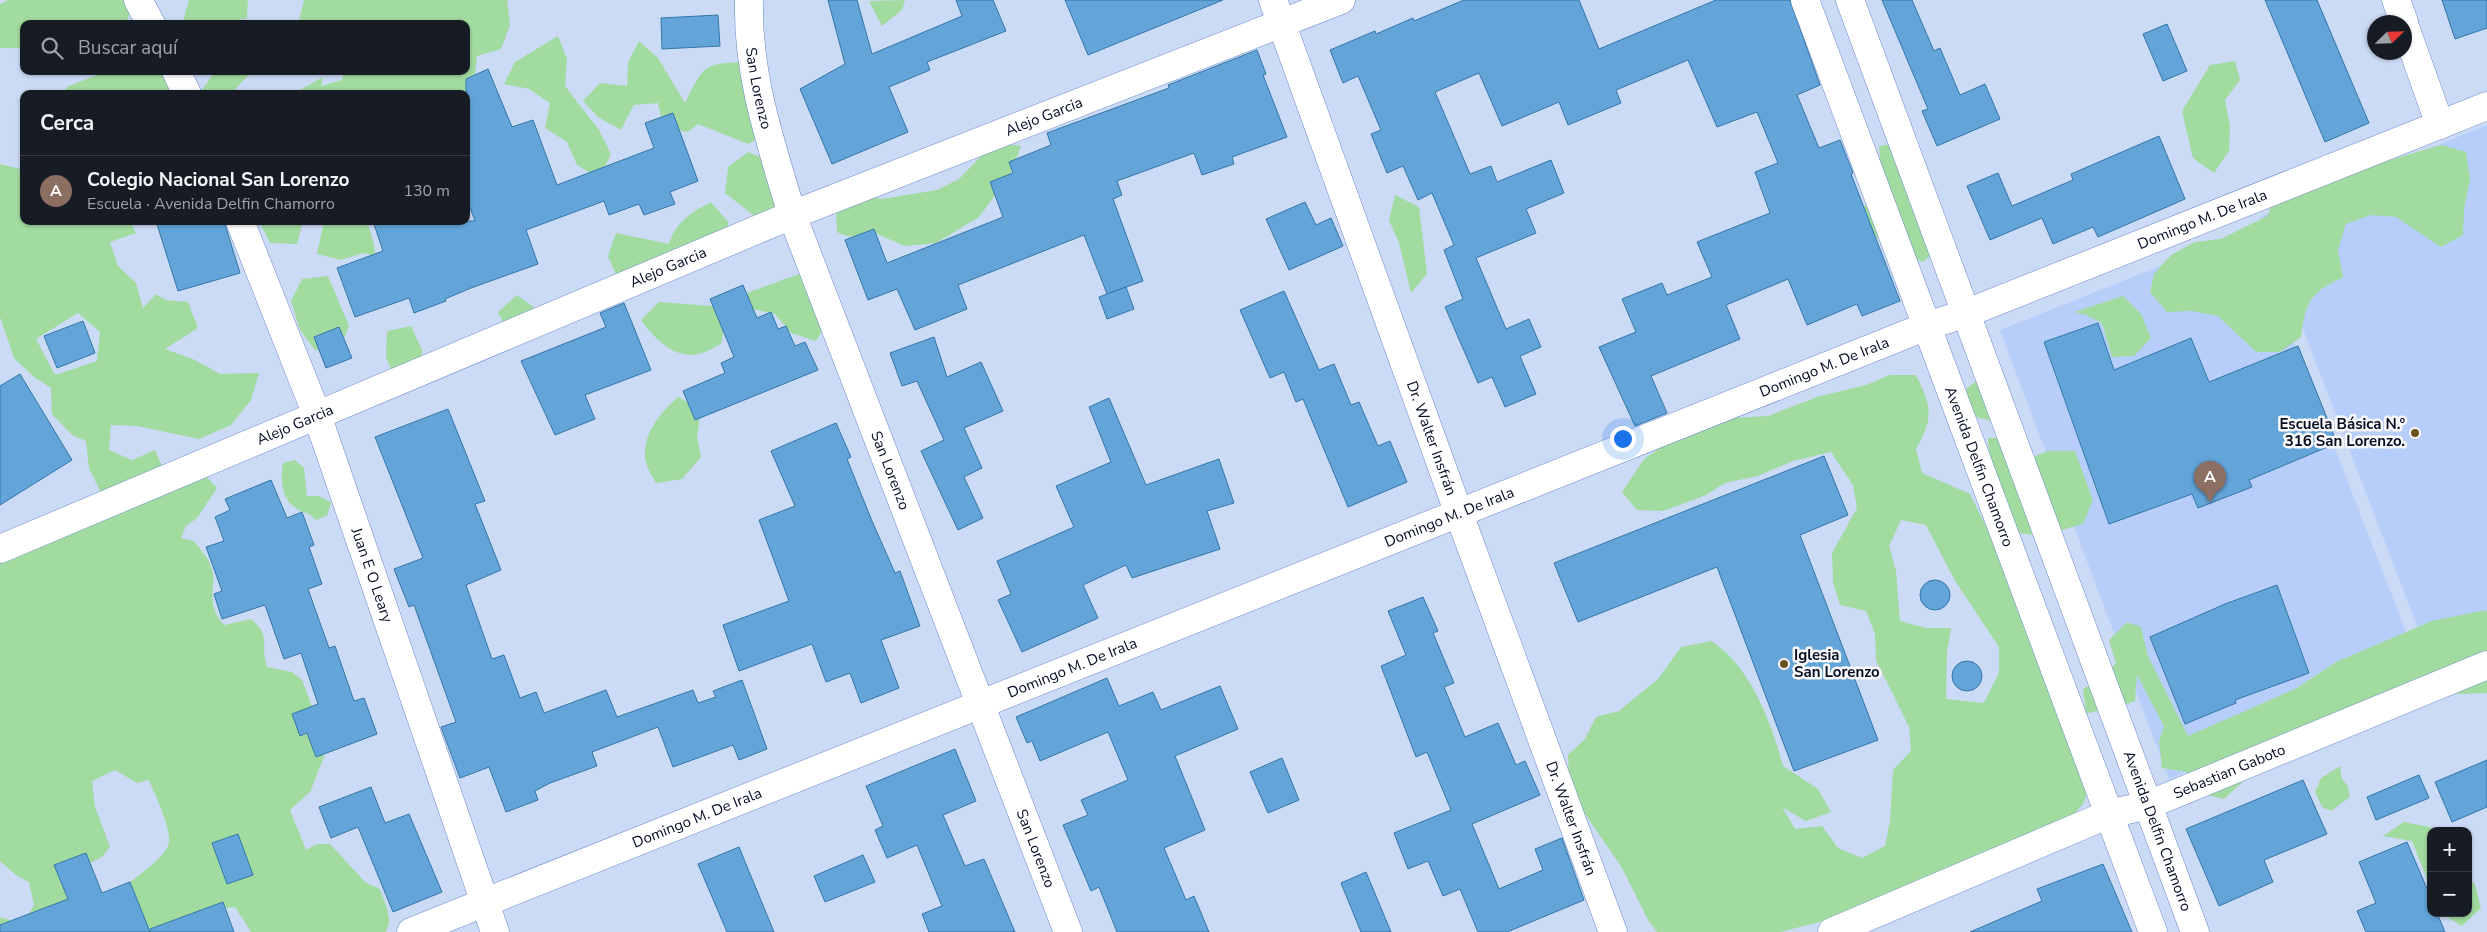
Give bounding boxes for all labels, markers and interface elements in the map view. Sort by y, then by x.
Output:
north arrow [2367,15,2412,60]
search box [20,20,470,75]
icon: search [38,34,66,62]
text: Buscar aquí [78,35,177,61]
street label: San Lorenzo [741,46,777,131]
street label: Alejo Garcia [1002,92,1085,141]
text: Cerca [40,109,94,137]
text: Colegio Nacional San Lorenzo [87,167,350,193]
text: A [50,180,62,202]
text: 130 m [403,180,450,202]
street label: Domingo M. De Irala [2135,185,2270,254]
text: Escuela · Avenida Delfin Chamorro [87,193,335,215]
street label: Alejo Garcia [627,242,709,292]
street label: Domingo M. De Irala [1757,332,1892,402]
street label: Dr. Walter Insfrán [1402,378,1461,498]
street label: Avenida Delfin Chamorro [1940,384,2018,550]
street label: Alejo Garcia [253,400,336,450]
place label: Escuela Básica N.º 316 San Lorenzo. [2279,414,2406,451]
your location [1610,426,1636,452]
marker: Escuela Básica N.º 316 San Lorenzo. [2409,427,2421,439]
street label: San Lorenzo [866,428,915,513]
pin: A [2194,461,2226,502]
street label: Domingo M. De Irala [1381,482,1517,552]
street label: Juan E O Leary [346,524,398,625]
street label: Domingo M. De Irala [1004,633,1140,703]
place label: Iglesia San Lorenzo [1794,645,1880,682]
marker: Iglesia San Lorenzo [1778,658,1790,670]
street label: Sebastian Gaboto [2170,739,2288,804]
street label: Avenida Delfin Chamorro [2119,748,2196,914]
street label: Dr. Walter Insfrán [1541,759,1601,878]
street label: Domingo M. De Irala [629,783,765,853]
street label: San Lorenzo [1012,806,1060,891]
map controls [2427,827,2472,917]
button: + [2427,827,2472,872]
button: − [2427,872,2472,917]

